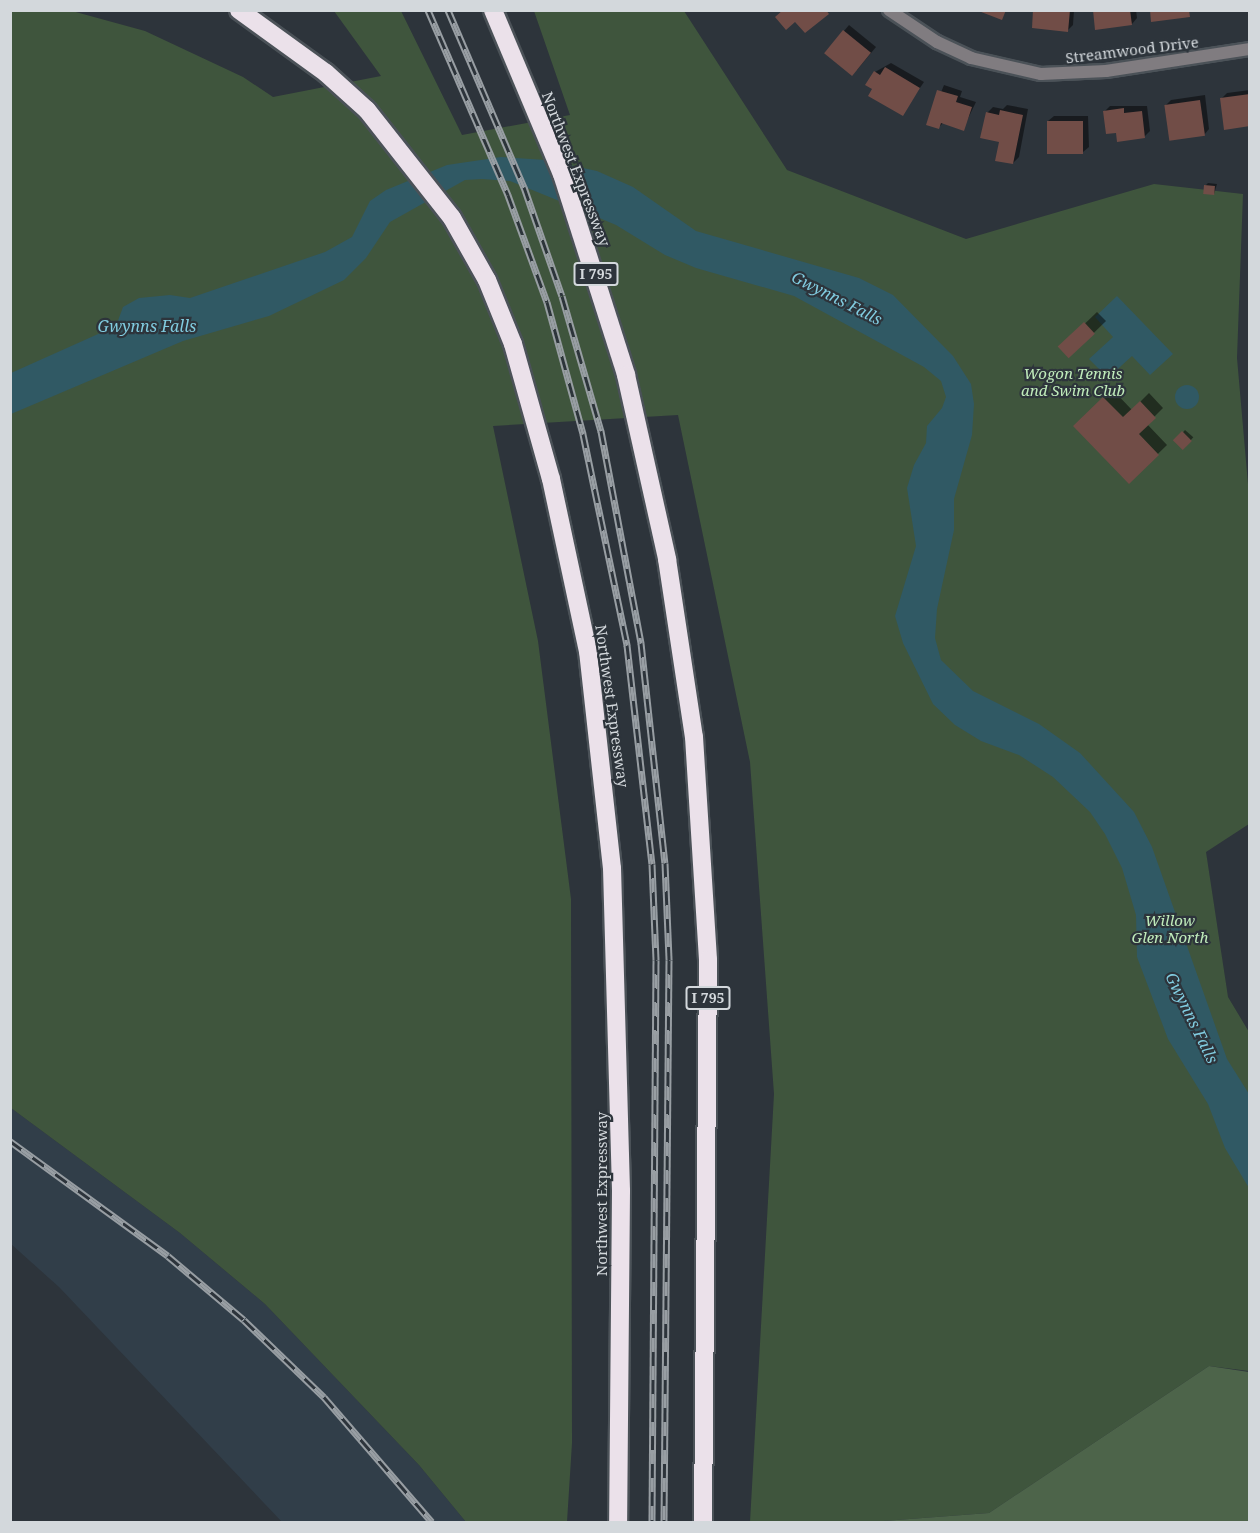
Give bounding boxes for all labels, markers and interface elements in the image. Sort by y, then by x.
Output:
street label: Streamwood Drive [1064,33,1200,67]
street label: Northwest Expressway [538,89,614,249]
road number: I 795 [574,263,618,285]
water label: Gwynns Falls [789,267,885,329]
water label: Gwynns Falls [98,316,196,336]
park label: Wogon Tennis and Swim Club [1021,364,1125,399]
street label: Northwest Expressway [592,623,632,789]
park label: Willow Glen North [1131,911,1209,946]
water label: Gwynns Falls [1162,969,1222,1067]
road number: I 795 [686,987,730,1009]
street label: Northwest Expressway [593,1112,611,1276]

